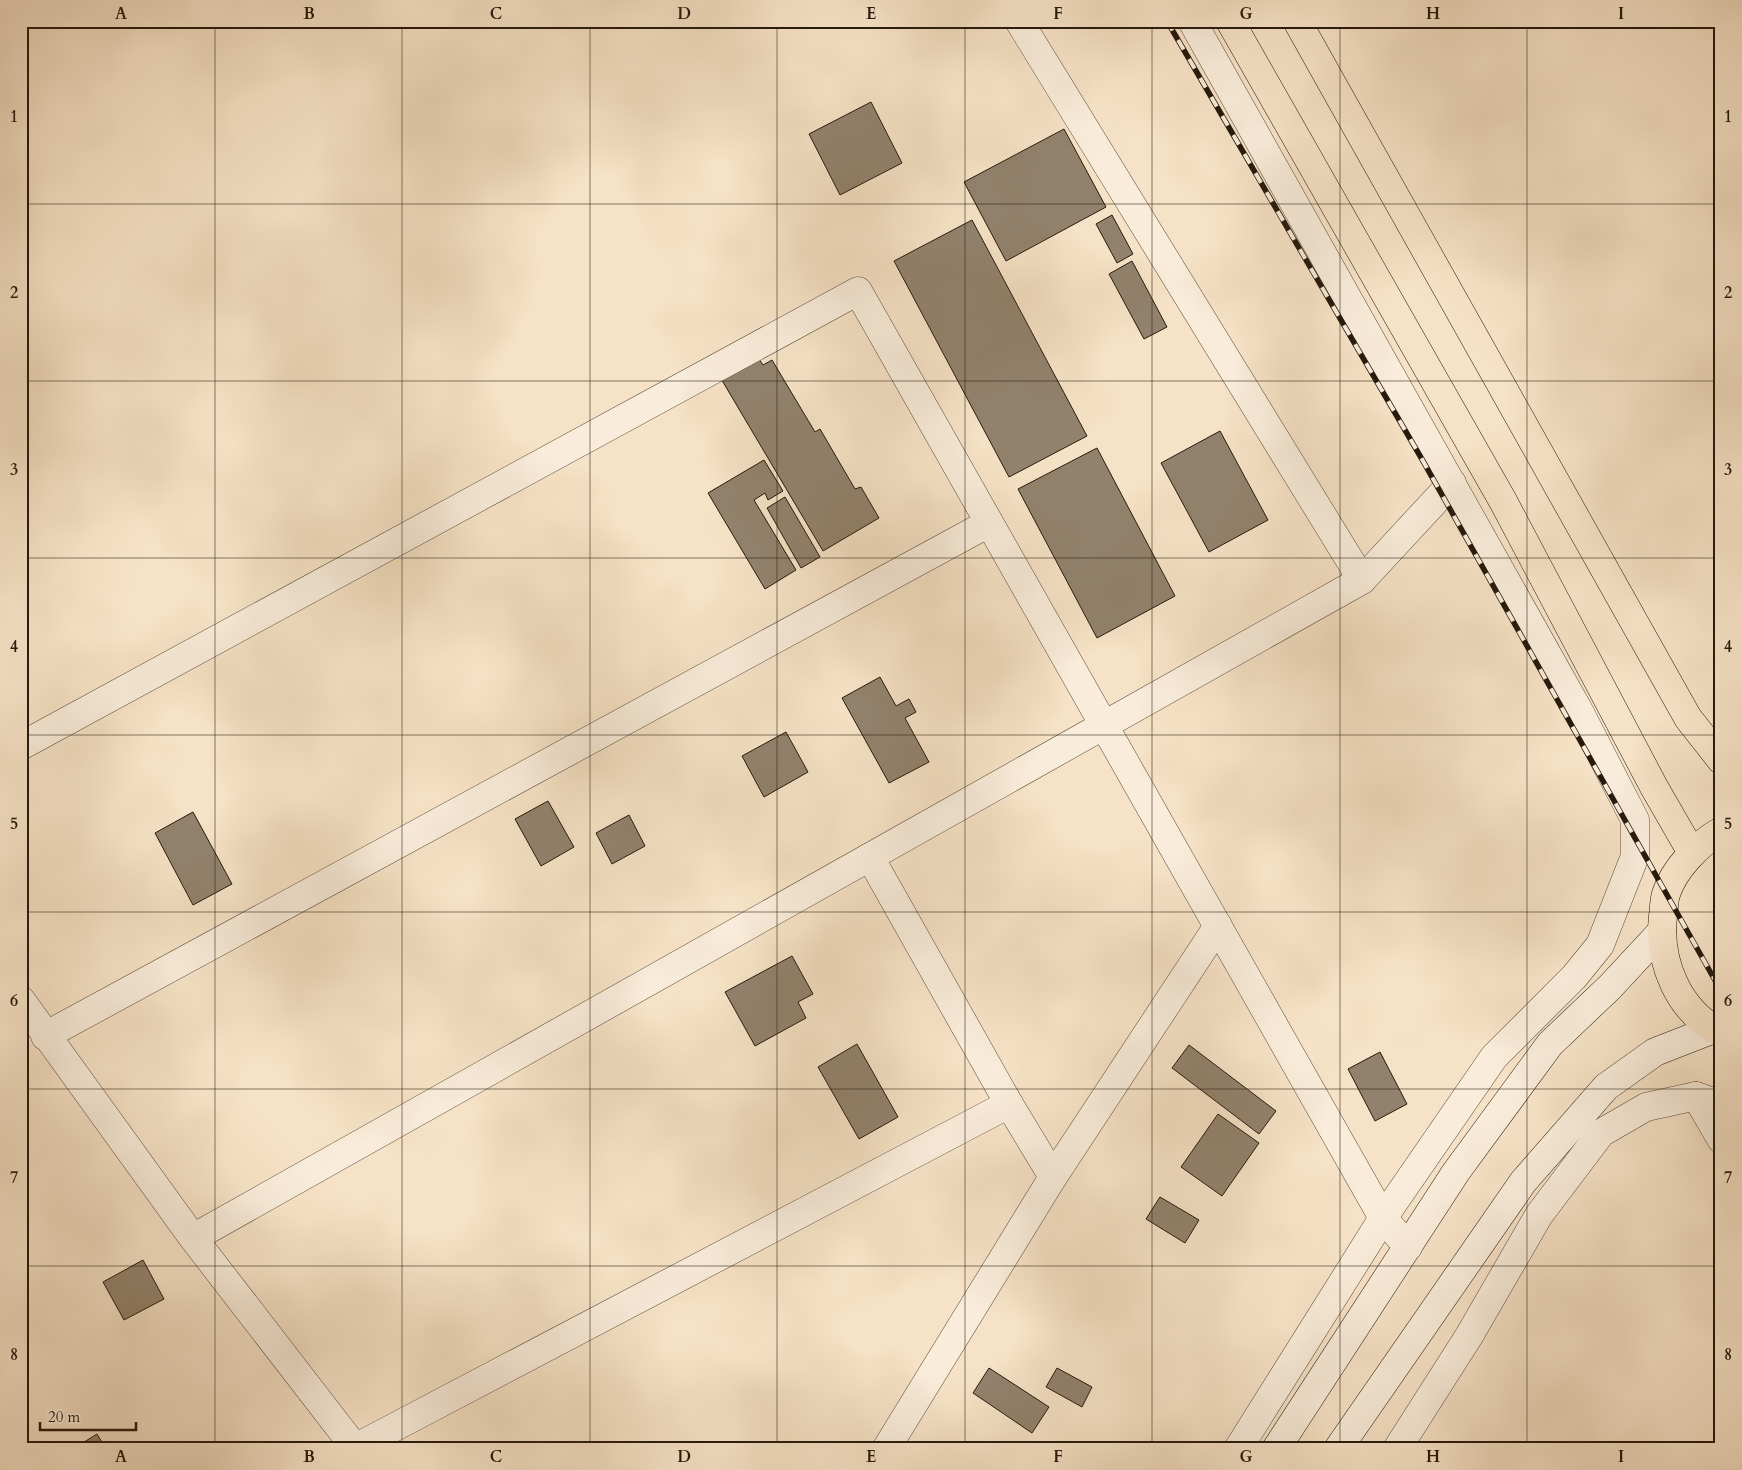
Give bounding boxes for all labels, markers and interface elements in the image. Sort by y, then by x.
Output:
text: A [115,3,127,25]
text: B [303,3,315,25]
text: C [490,3,502,25]
text: D [677,3,691,25]
text: E [866,3,876,25]
text: F [1053,3,1063,25]
text: G [1239,3,1253,25]
text: H [1426,3,1440,25]
text: I [1618,3,1624,25]
text: 1 [10,106,18,128]
text: 1 [1724,106,1732,128]
text: 2 [10,282,18,304]
text: 2 [1724,282,1732,304]
text: 3 [10,459,18,481]
text: 3 [1724,459,1732,481]
text: 4 [10,636,18,658]
text: 4 [1724,636,1732,658]
text: 5 [10,813,18,835]
text: 5 [1724,813,1732,835]
text: 6 [10,990,18,1012]
text: 6 [1724,990,1732,1012]
text: 7 [10,1167,18,1189]
text: 7 [1724,1167,1732,1189]
text: 8 [10,1344,18,1366]
text: 8 [1724,1344,1732,1366]
scale bar [40,1400,136,1432]
text: 20 m [48,1407,80,1427]
text: A [115,1446,127,1468]
text: B [303,1446,315,1468]
text: C [490,1446,502,1468]
text: D [677,1446,691,1468]
text: E [866,1446,876,1468]
text: F [1053,1446,1063,1468]
text: G [1239,1446,1253,1468]
text: H [1426,1446,1440,1468]
text: I [1618,1446,1624,1468]

